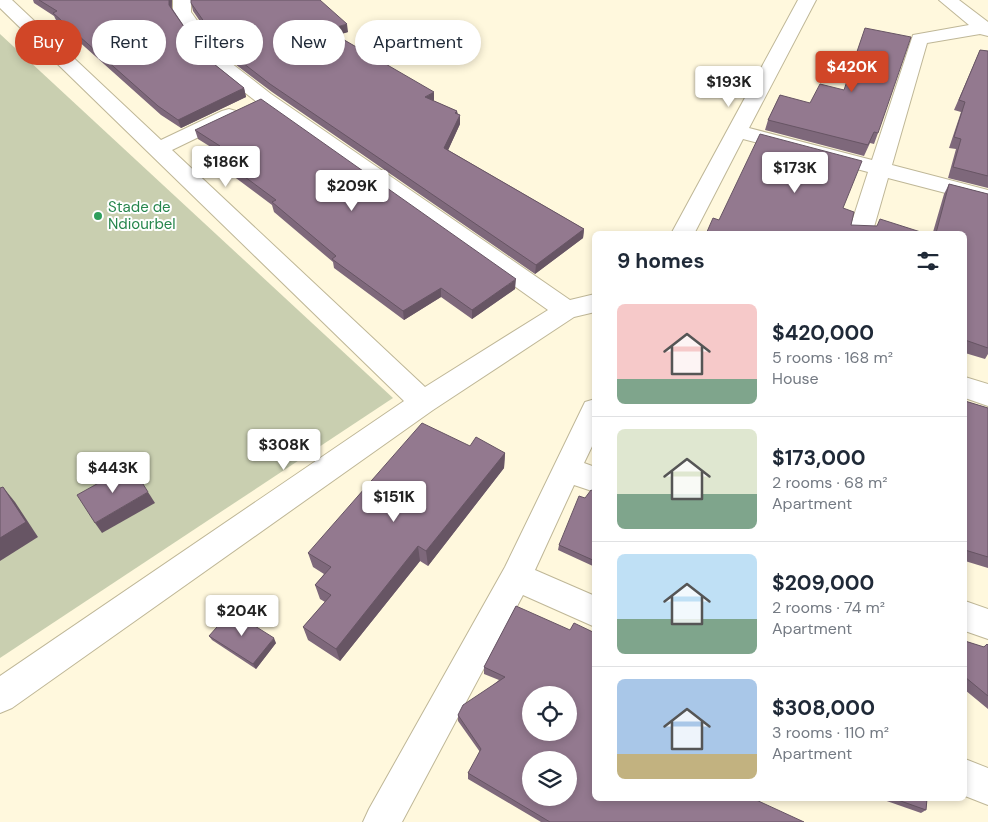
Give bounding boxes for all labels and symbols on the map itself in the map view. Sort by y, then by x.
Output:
pin: $420K [817,51,887,93]
pin: $193K [694,66,764,108]
pin: $186K [191,146,261,188]
pin: $173K [760,152,830,194]
pin: $209K [317,170,387,212]
place label: Stade de Ndiourbel [108,197,176,234]
marker: Stade de Ndiourbel [92,210,104,222]
pin: $308K [249,428,319,471]
pin: $443K [78,452,148,494]
pin: $151K [359,480,429,523]
pin: $204K [207,594,277,637]

